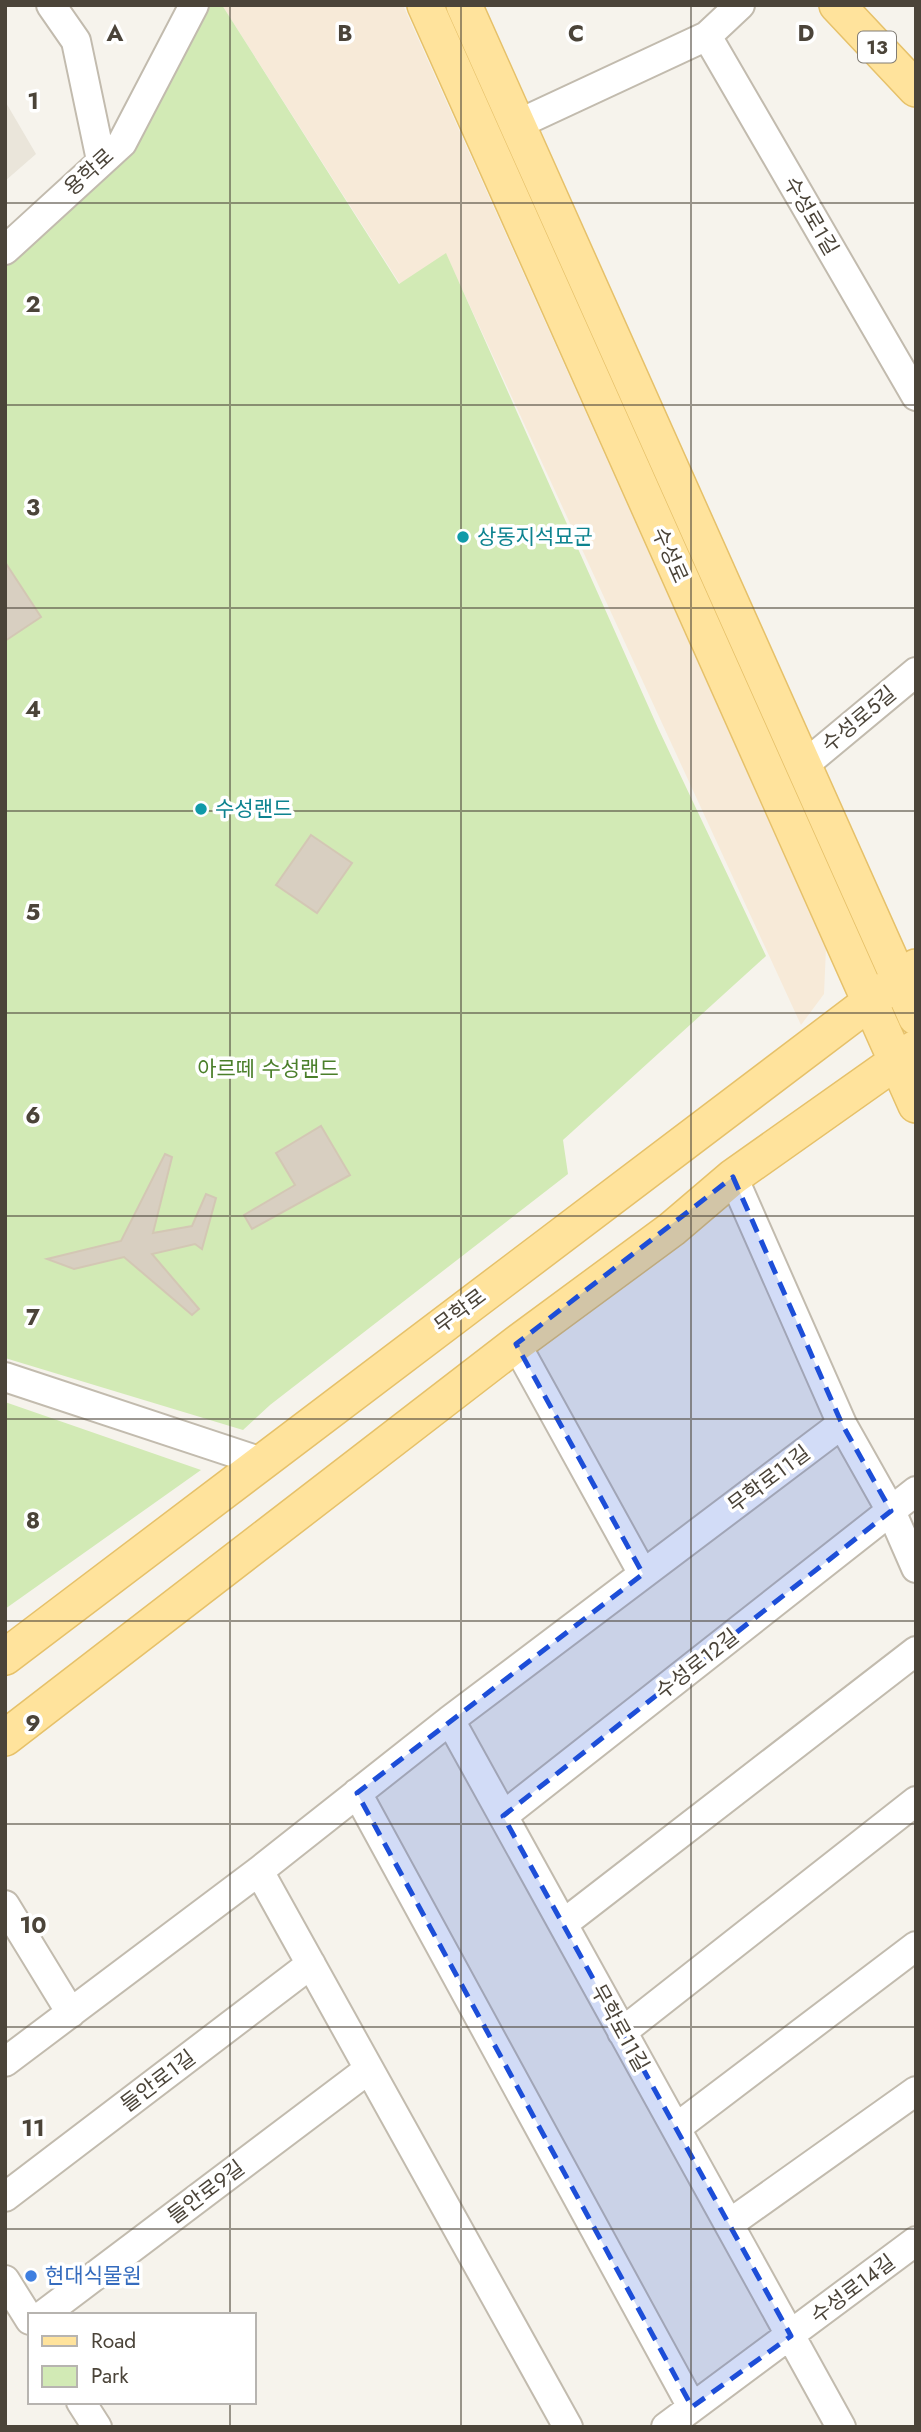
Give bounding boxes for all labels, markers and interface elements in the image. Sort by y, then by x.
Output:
text: A [106,16,124,50]
text: B [337,16,353,50]
text: C [568,16,584,50]
text: D [798,16,815,50]
road number: 13 [858,32,896,62]
text: 1 [27,84,39,118]
street label: 용학로 [57,141,121,203]
street label: 수성로1길 [776,171,846,261]
text: 2 [25,287,41,321]
text: 3 [26,490,40,524]
place label: 상동지석묘군 [477,522,593,552]
street label: 수성로 [645,522,695,588]
marker: 상동지석묘군 [455,529,471,545]
street label: 수성로5길 [815,679,903,759]
text: 4 [25,692,41,726]
place label: 수성랜드 [215,794,292,824]
marker: 수성랜드 [193,801,209,817]
text: 5 [26,895,40,929]
park label: 아르떼 수성랜드 [197,1054,339,1084]
text: 6 [25,1098,41,1132]
street label: 무학로 [428,1282,492,1340]
text: 7 [26,1300,40,1334]
street label: 무학로11길 [722,1438,816,1520]
text: 8 [26,1503,40,1537]
street label: 수성로12길 [649,1622,745,1706]
text: 9 [25,1706,41,1740]
text: 10 [20,1908,46,1942]
street label: 무학로11길 [584,1979,656,2077]
street label: 들안로1길 [114,2043,202,2119]
text: 11 [21,2111,45,2145]
street label: 들안로9길 [161,2153,251,2231]
street label: 수성로14길 [804,2247,902,2331]
place label: 현대식물원 [45,2261,142,2291]
marker: 현대식물원 [23,2268,39,2284]
legend [28,2313,256,2404]
text: Road [91,2326,136,2356]
text: Park [91,2361,129,2391]

